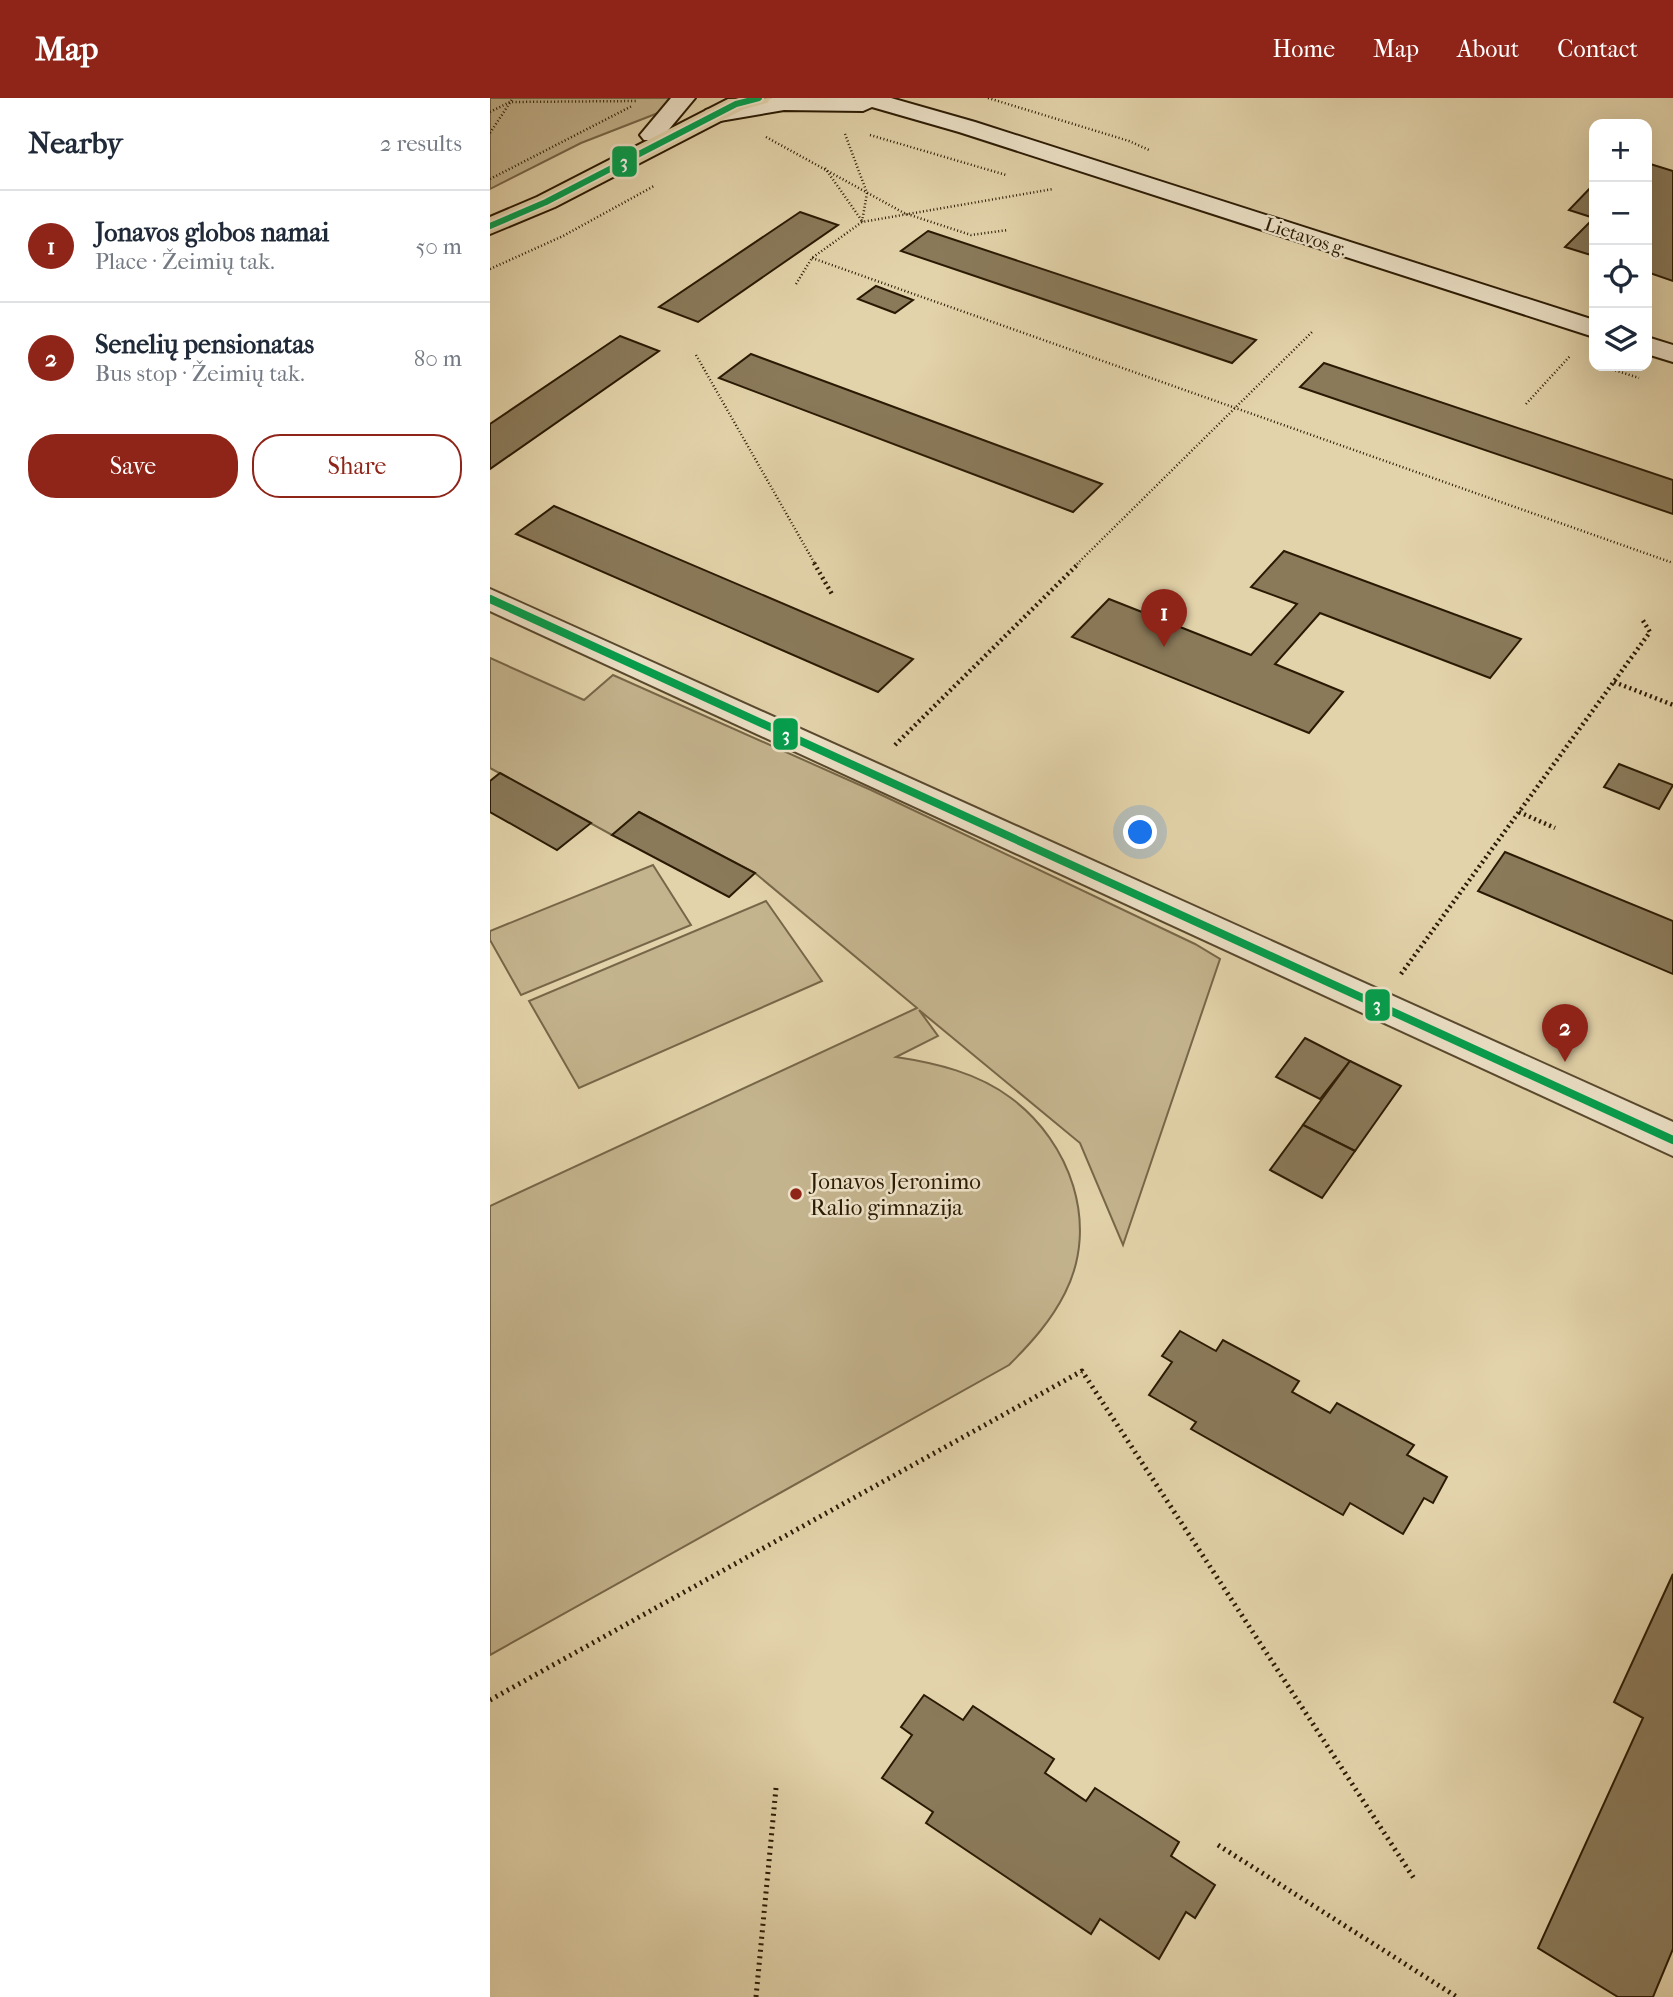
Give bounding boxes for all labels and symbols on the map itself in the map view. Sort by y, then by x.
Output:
line badge: 3 [611,145,638,178]
text: 3 [620,151,628,173]
street label: Lietavos g. [1262,213,1350,261]
pin: 1 [1141,589,1187,647]
line badge: 3 [772,717,799,751]
text: 3 [782,724,790,746]
your location [1123,815,1157,849]
line badge: 3 [1364,988,1391,1022]
text: 3 [1373,994,1381,1016]
pin: 2 [1542,1004,1588,1062]
place label: Jonavos Jeronimo Ralio gimnazija [808,1168,981,1221]
marker: Jonavos Jeronimo Ralio gimnazija [788,1186,804,1202]

